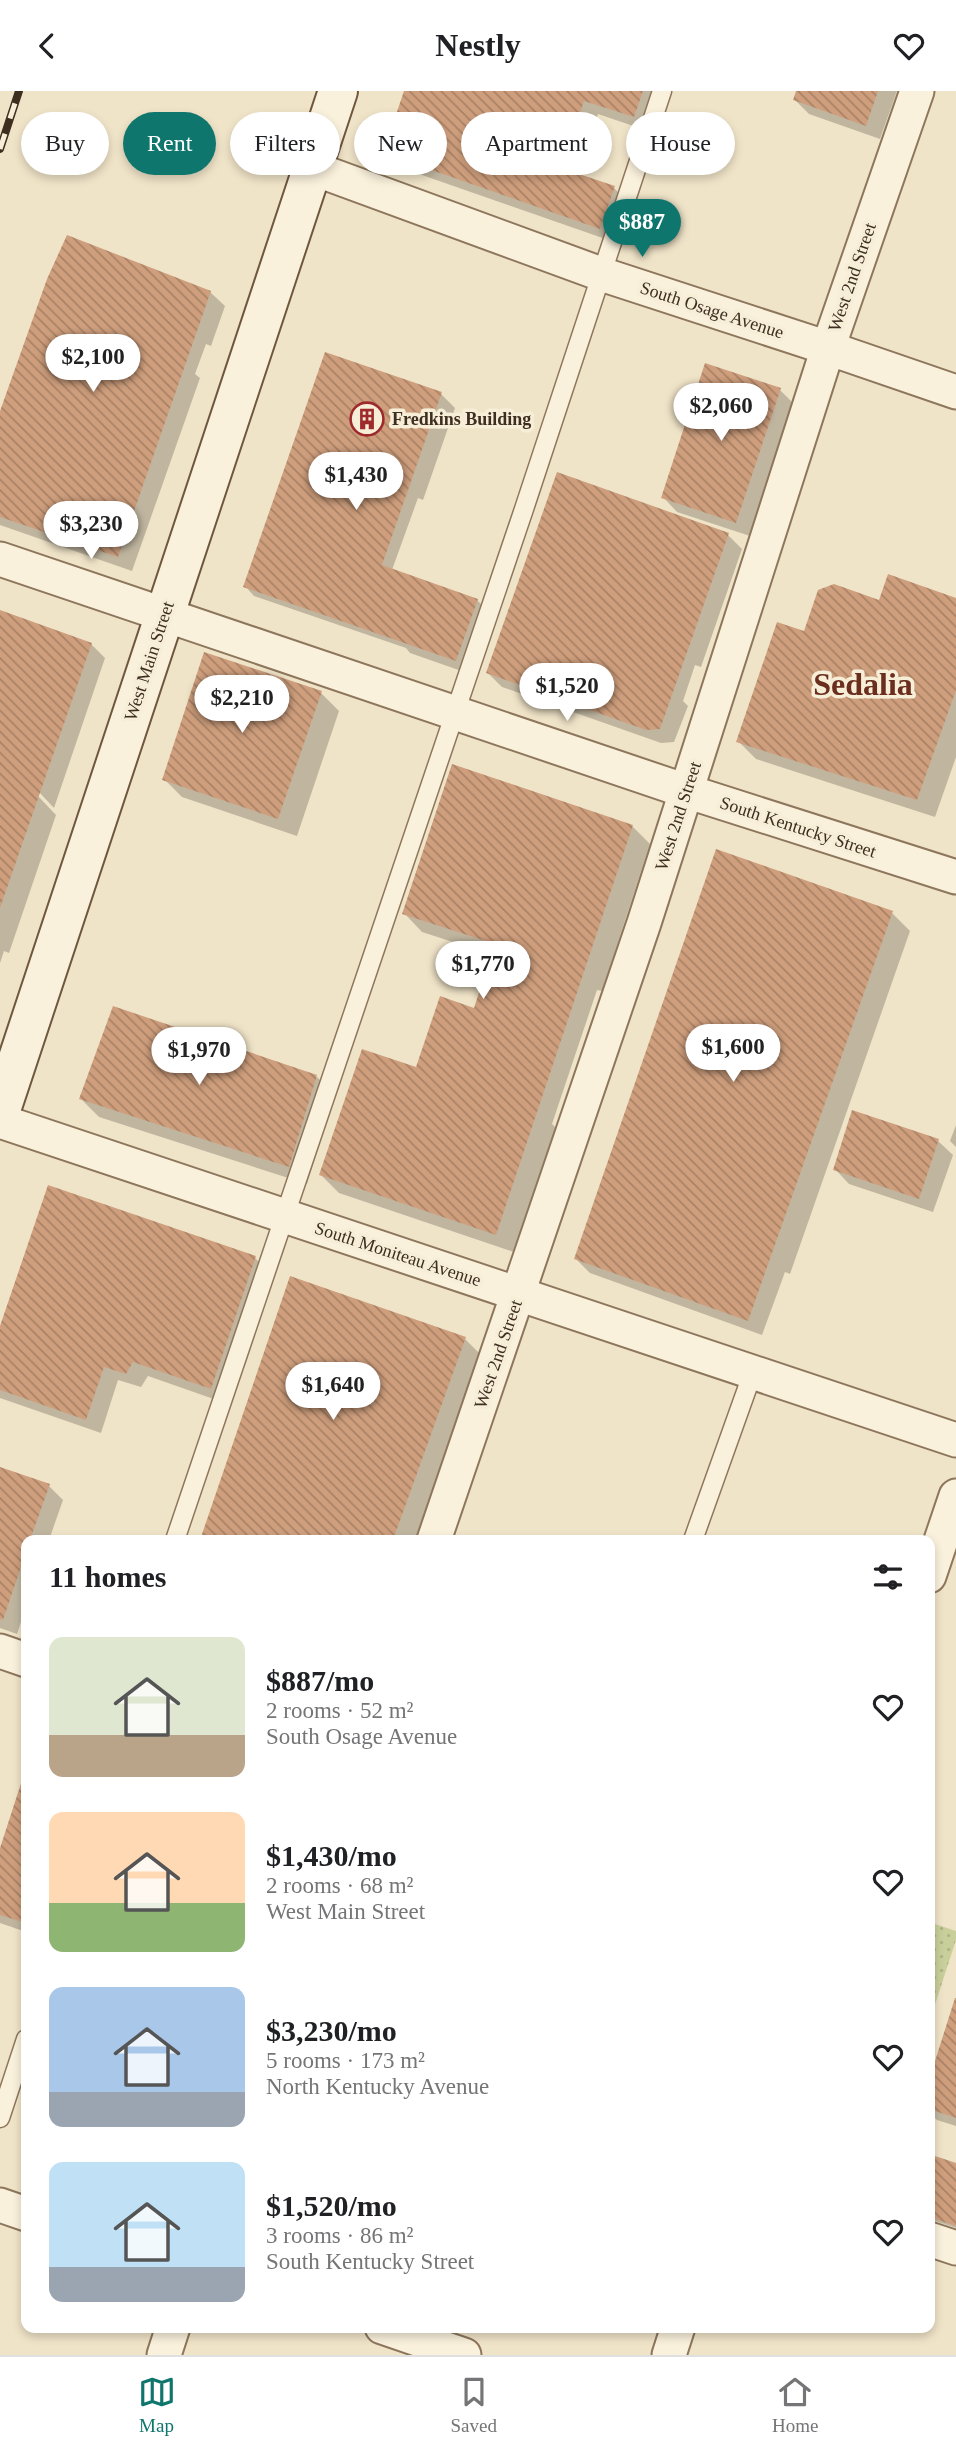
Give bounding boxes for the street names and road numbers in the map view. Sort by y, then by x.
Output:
street label: West 2nd Street [824,220,880,334]
street label: South Osage Avenue [638,277,786,343]
street label: West Main Street [120,599,178,723]
street label: West 2nd Street [651,759,705,873]
street label: South Kentucky Street [717,792,879,862]
street label: South Moniteau Avenue [312,1218,484,1290]
street label: West 2nd Street [470,1297,526,1411]

